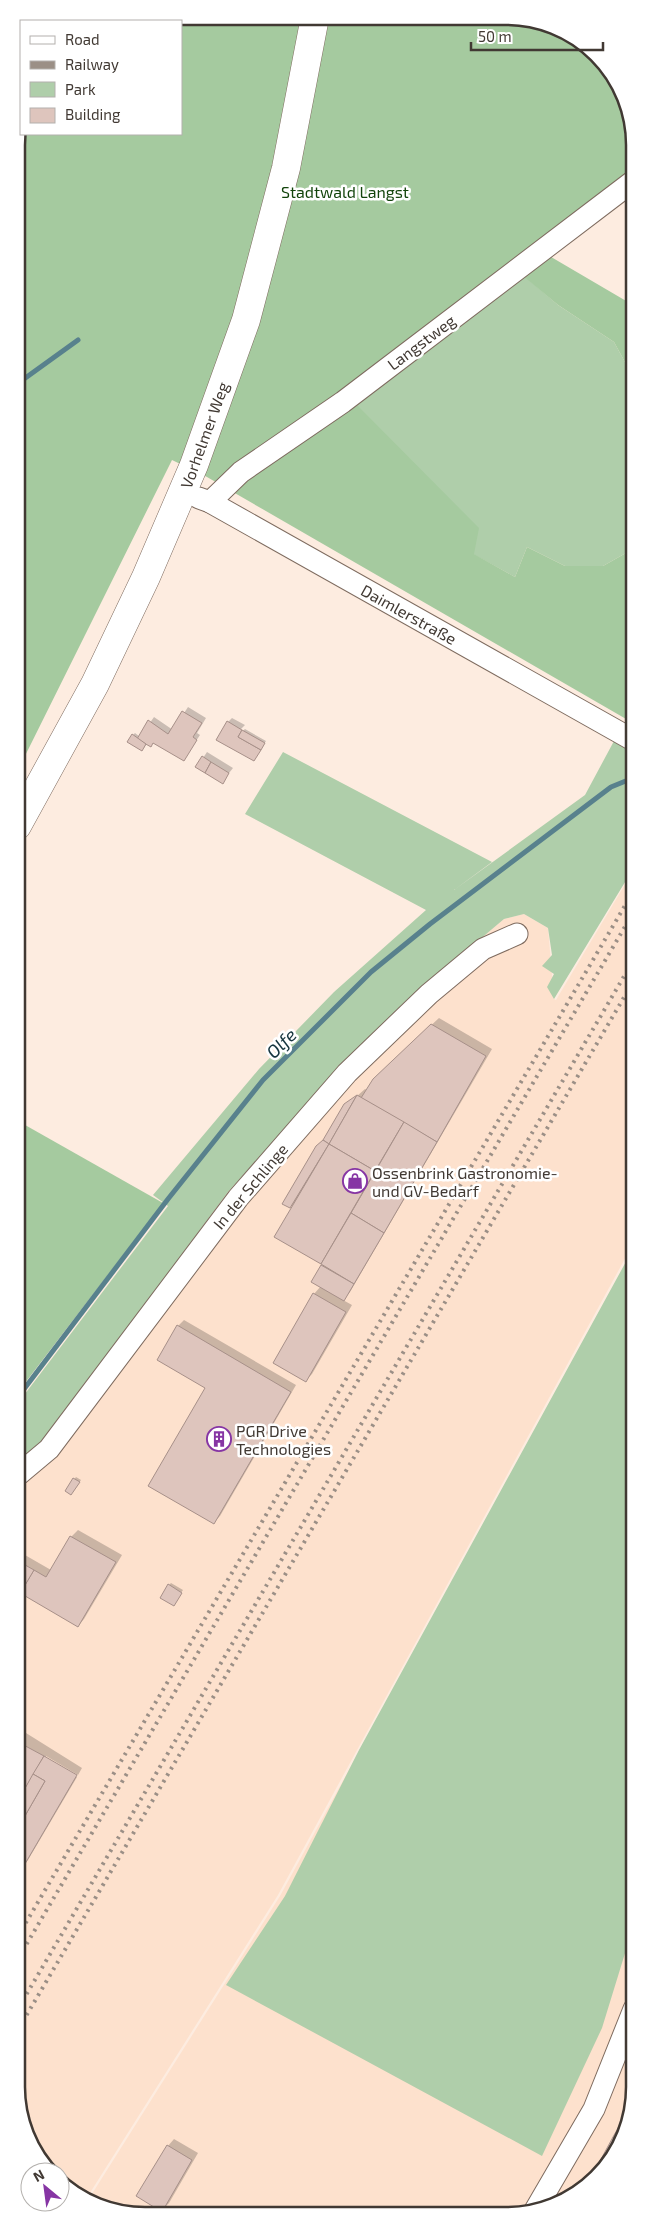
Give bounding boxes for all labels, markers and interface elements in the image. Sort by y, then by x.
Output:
legend [20,20,182,135]
scale bar [471,20,604,52]
text: 50 m [478,27,512,45]
text: Road [65,30,100,48]
text: Railway [65,55,119,73]
text: Park [65,80,96,98]
text: Building [65,105,121,123]
park label: Stadtwald Langst [281,182,409,201]
street label: Langstweg [383,310,459,374]
street label: Vorhelmer Weg [176,379,232,491]
street label: Daimlerstraße [358,580,460,648]
water label: Olfe [261,1023,301,1063]
street label: In der Schlinge [209,1139,291,1233]
place label: Ossenbrink Gastronomie- und GV-Bedarf [372,1163,558,1200]
shop icon: Ossenbrink Gastronomie- und GV-Bedarf [342,1168,368,1194]
place label: PGR Drive Technologies [236,1421,331,1458]
building icon: PGR Drive Technologies [206,1426,232,1452]
north arrow [20,2162,70,2212]
text: N [30,2165,47,2185]

